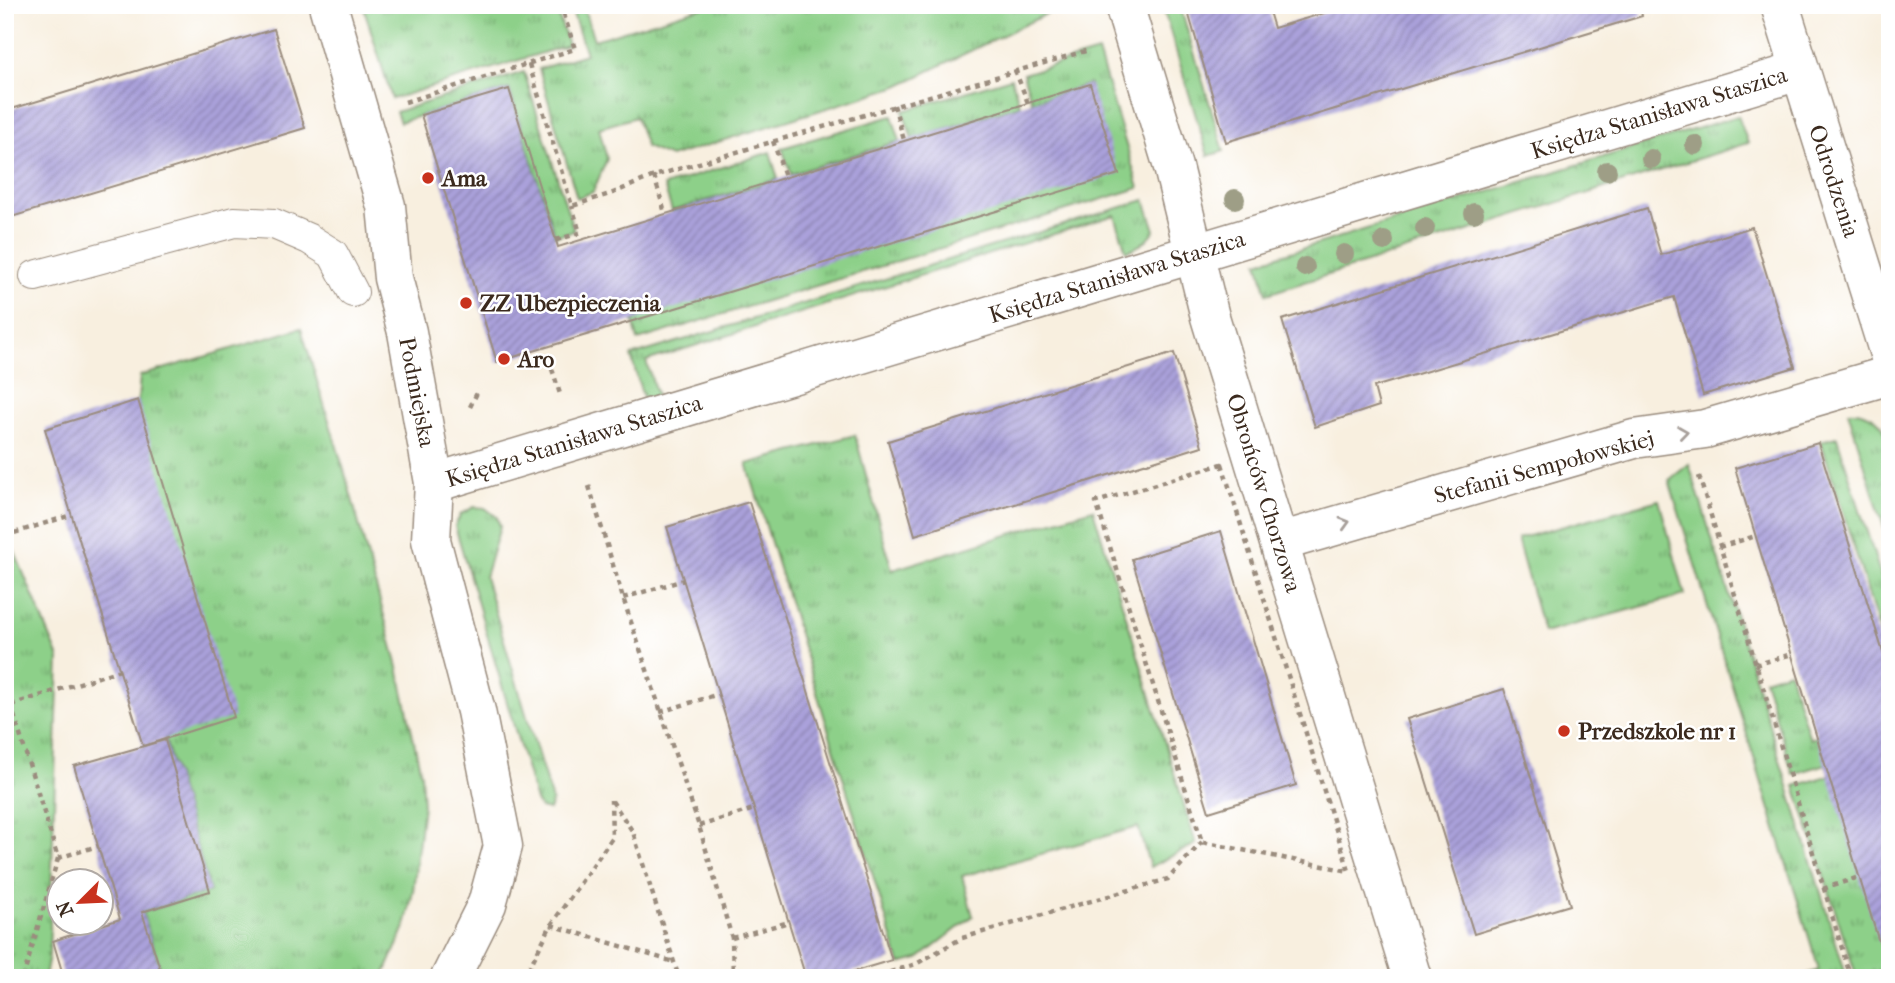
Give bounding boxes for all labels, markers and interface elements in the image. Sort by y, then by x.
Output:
street label: Księdza Stanisława Staszica [1528,61,1791,165]
street label: Odrodzenia [1803,121,1865,241]
place label: Ama [440,165,488,192]
marker: Ama [420,170,436,186]
street label: Księdza Stanisława Staszica [986,225,1249,329]
place label: ZZ Ubezpieczenia [480,290,662,317]
marker: ZZ Ubezpieczenia [458,295,474,311]
street label: Podmiejska [393,335,441,450]
place label: Aro [516,346,555,373]
marker: Aro [496,351,512,367]
street label: Księdza Stanisława Staszica [443,389,706,493]
street label: Obrońców Chorzowa [1221,390,1307,596]
street label: Stefanii Sempołowskiej [1431,425,1657,509]
one-way arrow [1677,425,1689,440]
one-way arrow [1339,517,1351,532]
place label: Przedszkole nr 1 [1578,718,1736,745]
marker: Przedszkole nr 1 [1556,723,1572,739]
north arrow [46,867,116,937]
text: N [52,897,78,920]

